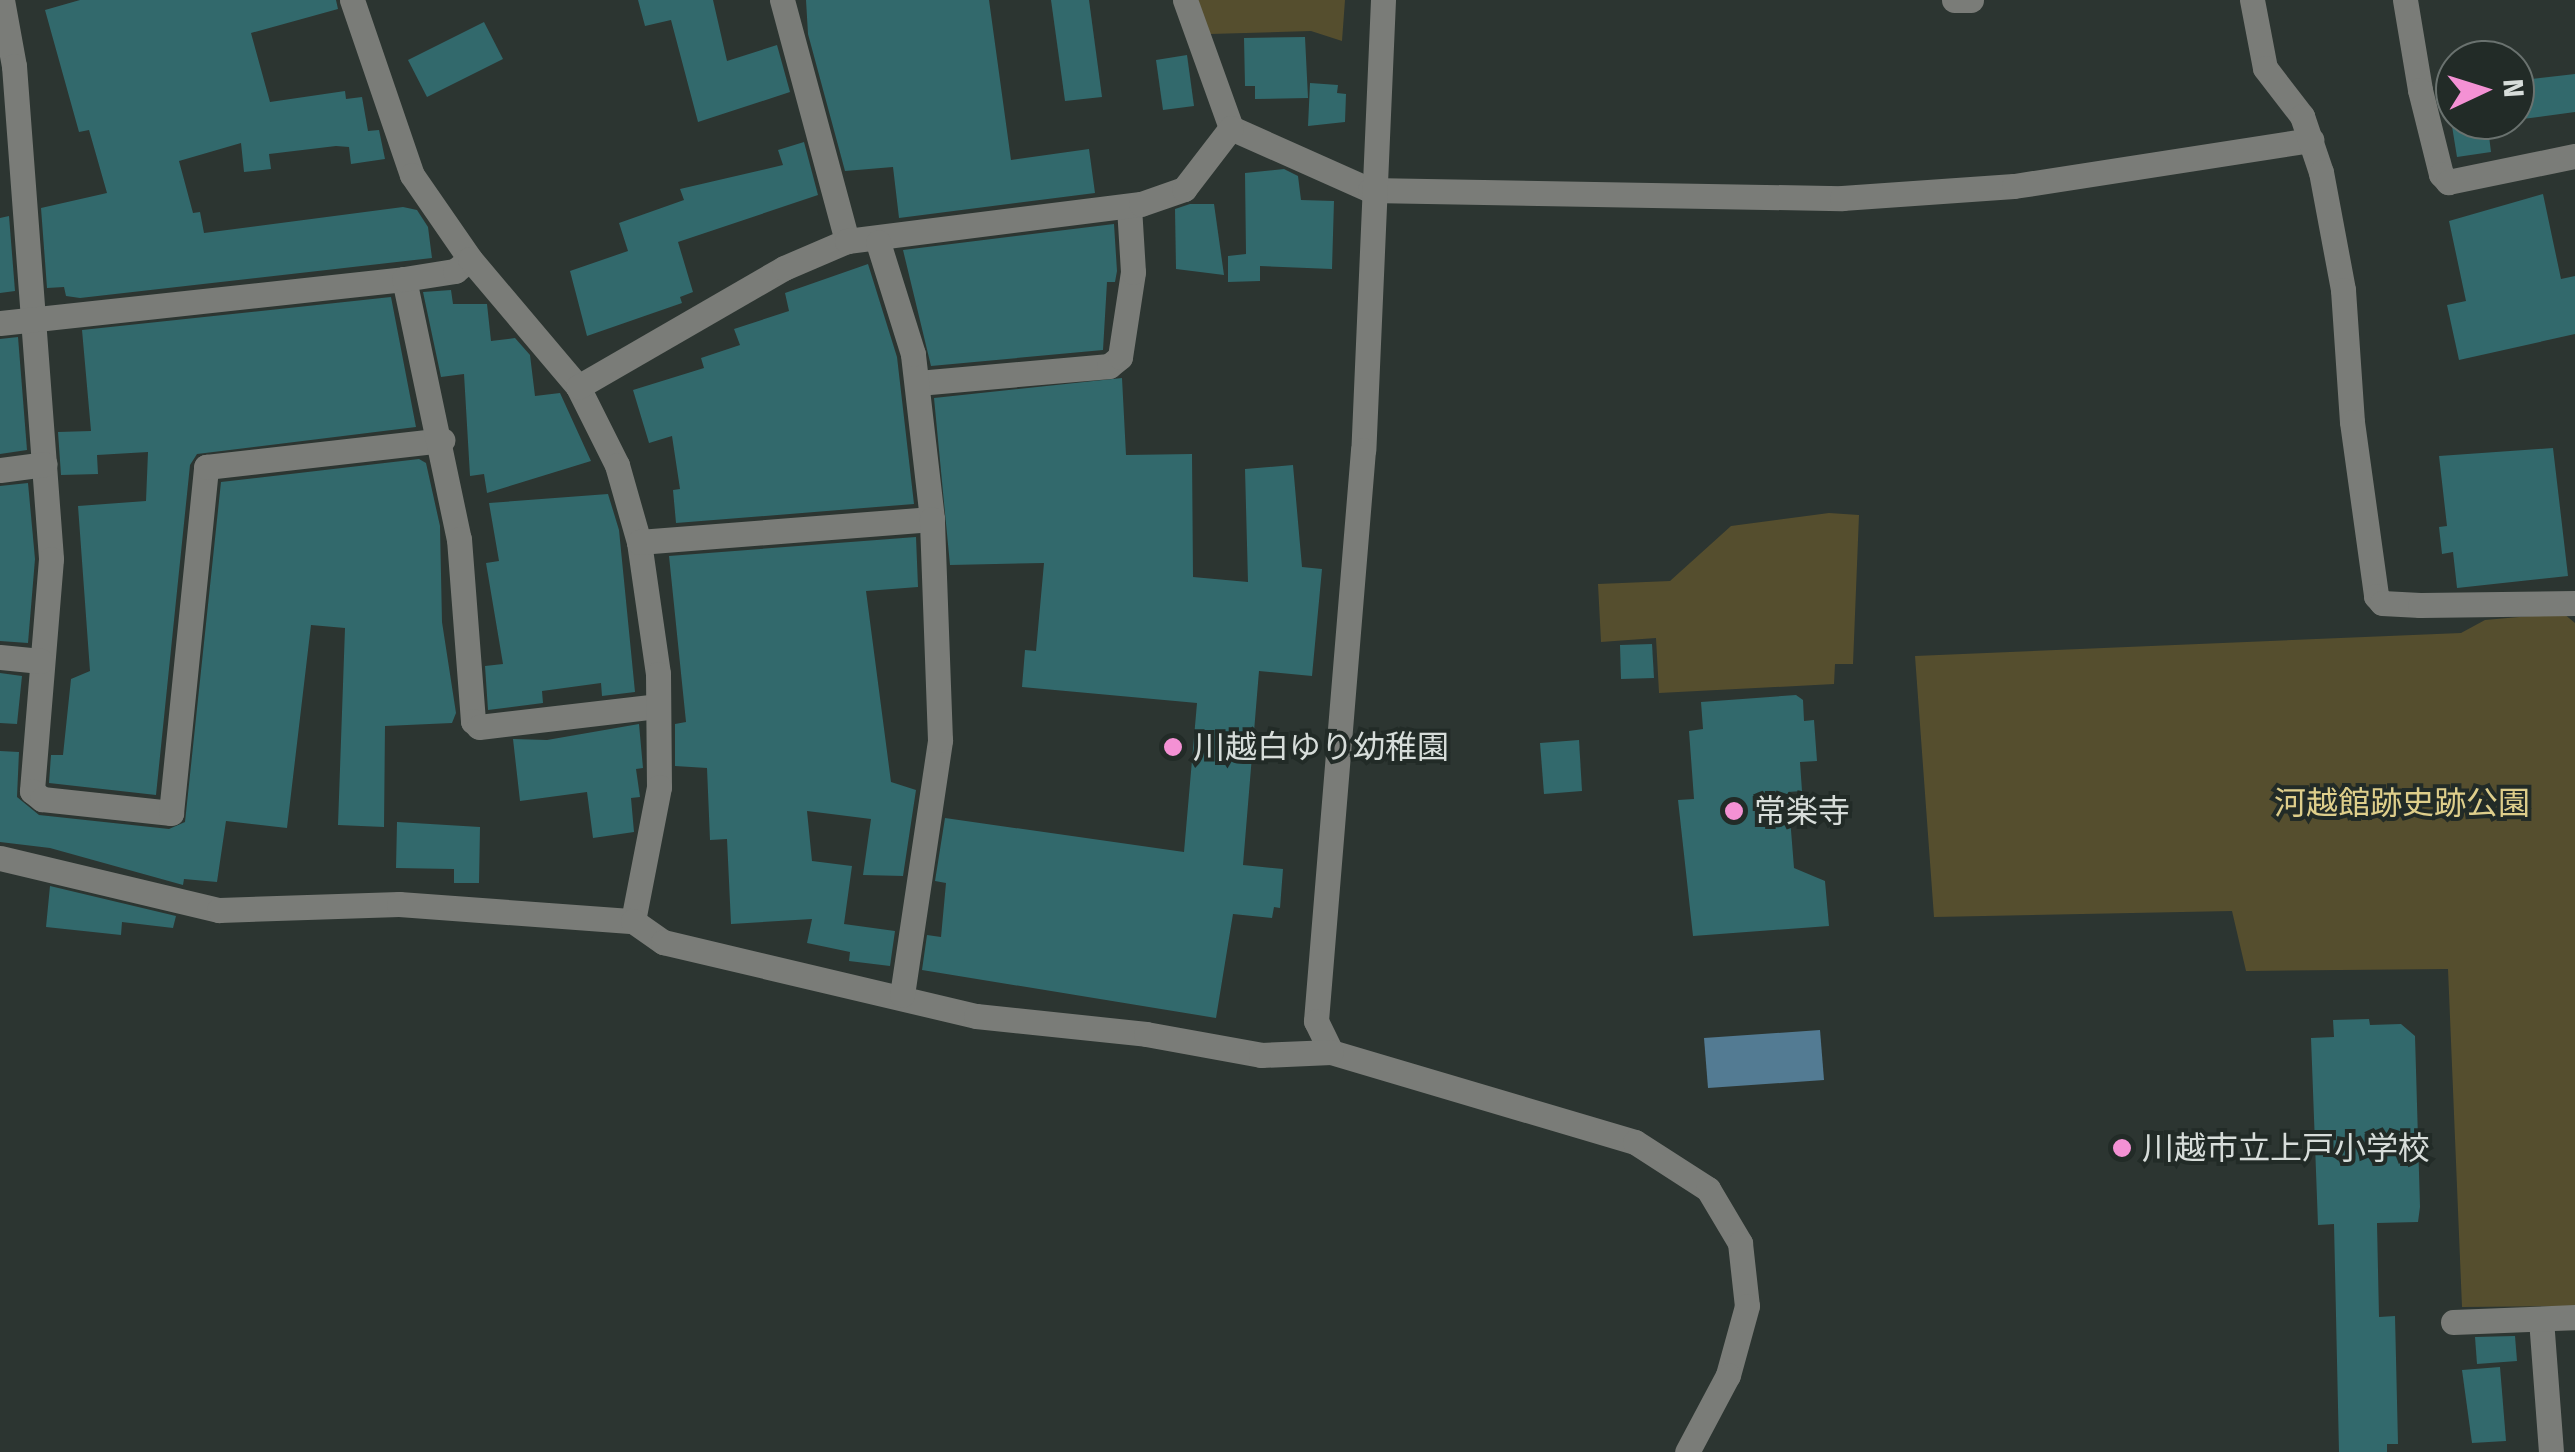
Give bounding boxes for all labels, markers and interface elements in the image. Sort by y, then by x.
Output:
north arrow [2435,40,2535,140]
text: N [2496,78,2531,98]
place label: 川越白ゆり幼稚園 [1193,728,1449,766]
marker: 川越白ゆり幼稚園 [1162,736,1184,758]
park label: 河越館跡史跡公園 [2274,784,2530,822]
place label: 常楽寺 [1754,792,1850,830]
marker: 常楽寺 [1723,800,1745,822]
place label: 川越市立上戸小学校 [2142,1129,2430,1167]
marker: 川越市立上戸小学校 [2111,1137,2133,1159]

